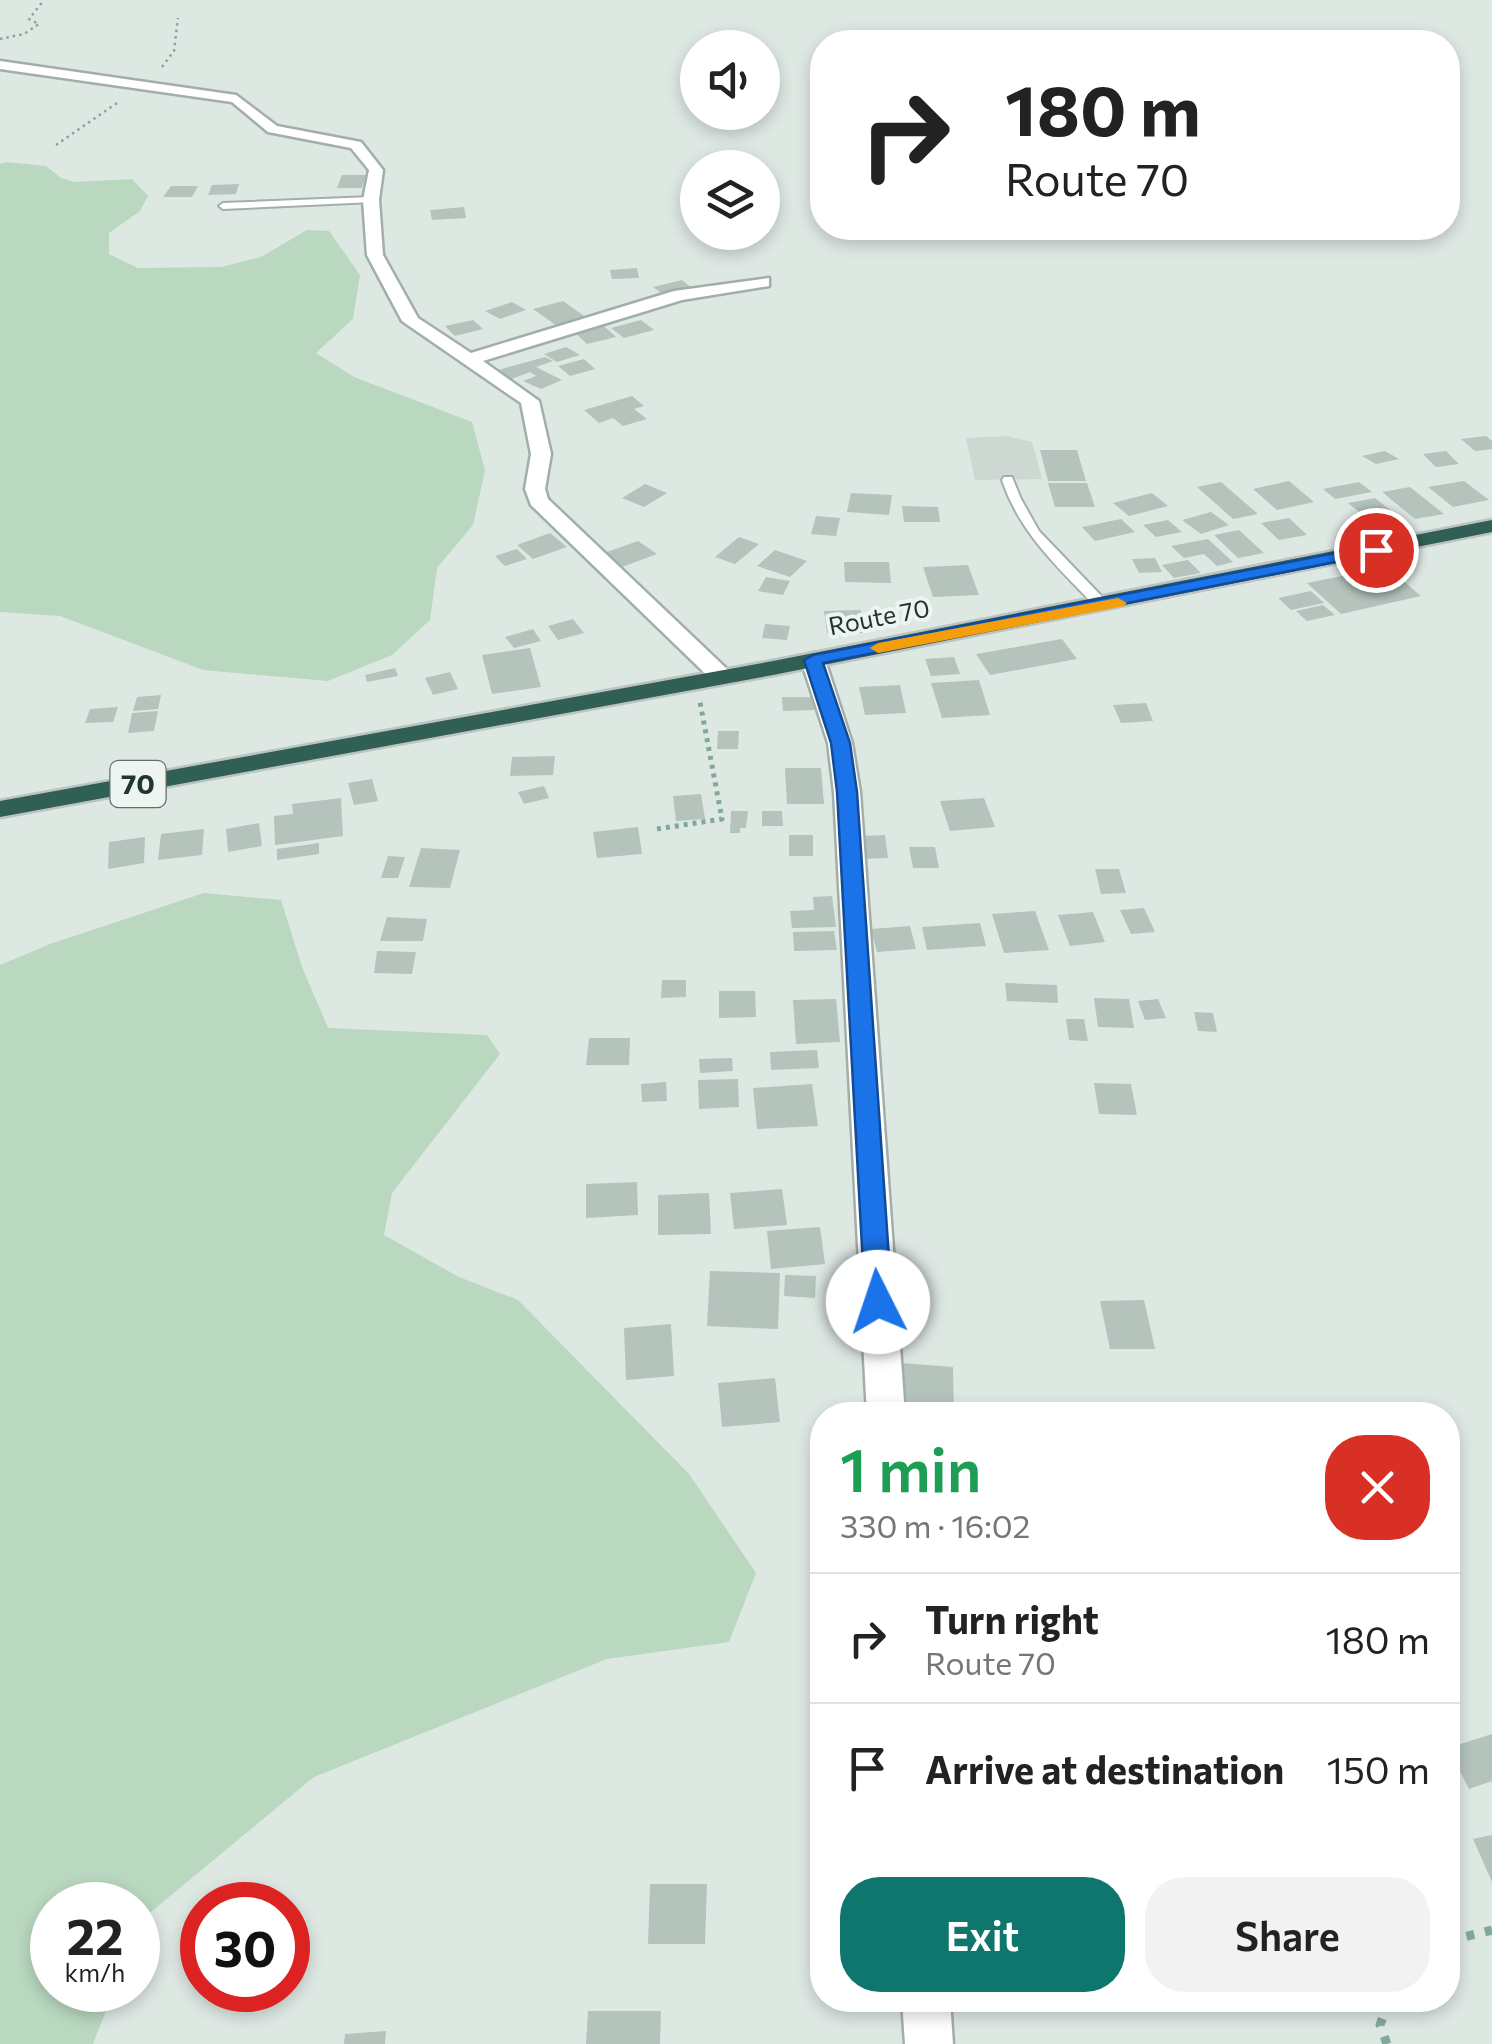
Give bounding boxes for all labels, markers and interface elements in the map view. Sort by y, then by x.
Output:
map controls [680,30,780,250]
button: sound [680,30,780,130]
text: 180 m [1005,65,1201,150]
icon: right [840,70,970,200]
button: layers [680,150,780,250]
text: Route 70 [1005,150,1189,205]
pin [1334,508,1419,593]
icon: arrive [1349,523,1404,578]
street label: Route 70 [826,592,932,641]
road number: 70 [110,761,166,807]
position arrow [826,1250,930,1354]
text: 1 min [840,1431,981,1504]
button: close [1325,1435,1430,1540]
text: 330 m · 16:02 [840,1505,1030,1545]
text: Turn right [925,1595,1099,1642]
icon: right [840,1611,895,1666]
text: 180 m [1325,1615,1430,1662]
text: Route 70 [925,1642,1056,1682]
icon: arrive [840,1741,895,1796]
text: Arrive at destination [925,1745,1284,1792]
text: 150 m [1327,1745,1430,1792]
button: Exit [840,1877,1125,1992]
button: Share [1145,1877,1430,1992]
speed limit sign: 30 [180,1882,310,2012]
text: 22 [67,1904,123,1965]
text: km/h [65,1957,125,1987]

